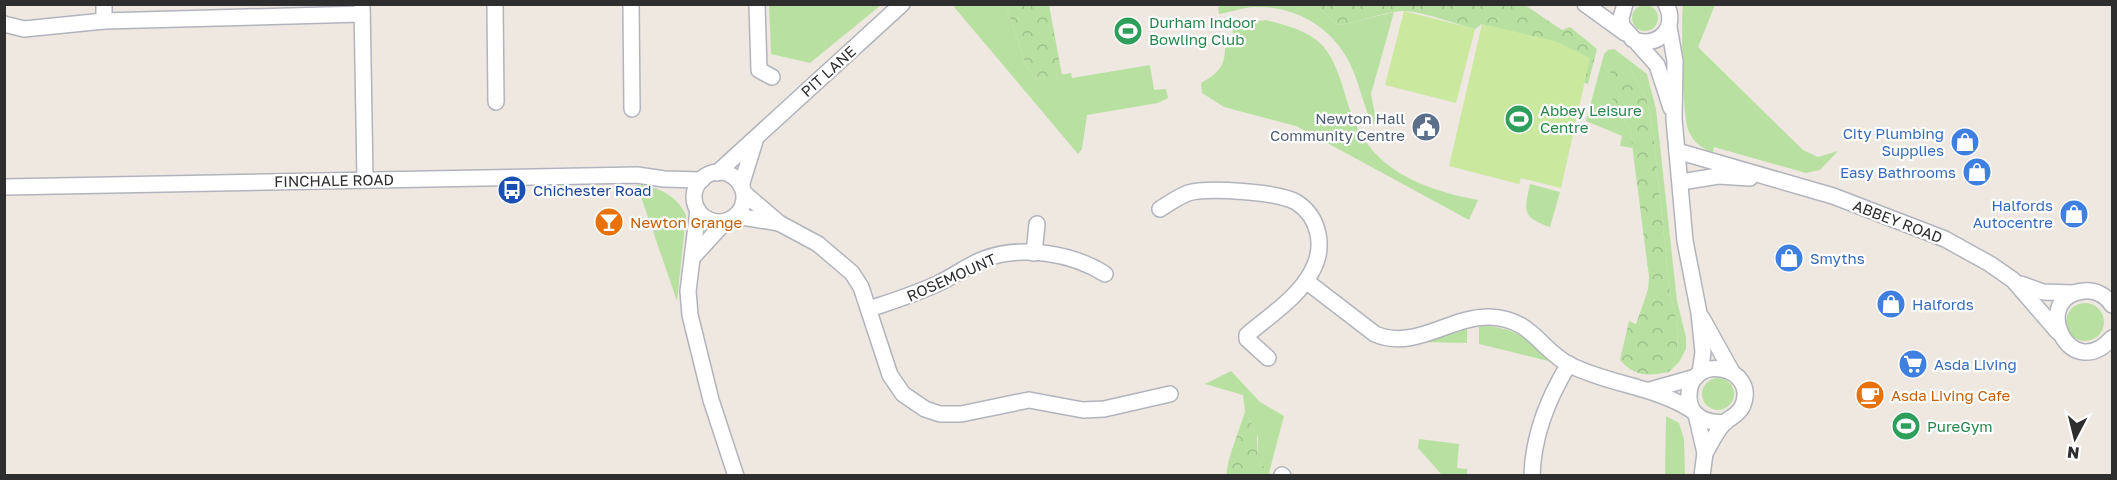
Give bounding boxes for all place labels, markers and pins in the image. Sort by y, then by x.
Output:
place label: Durham Indoor Bowling Club [1149,13,1256,48]
sports icon: Durham Indoor Bowling Club [1112,15,1144,47]
place label: Abbey Leisure Centre [1540,101,1642,136]
sports icon: Abbey Leisure Centre [1503,103,1535,135]
place label: Newton Hall Community Centre [1270,109,1405,144]
public building icon: Newton Hall Community Centre [1410,111,1442,143]
place label: City Plumbing Supplies [1843,124,1944,159]
shop icon: City Plumbing Supplies [1949,126,1981,158]
shop icon: Easy Bathrooms [1961,156,1993,188]
place label: Easy Bathrooms [1840,163,1956,181]
bus stop icon: Chichester Road [496,174,528,206]
place label: Chichester Road [533,181,652,199]
place label: Halfords Autocentre [1973,196,2053,231]
shop icon: Halfords Autocentre [2058,198,2090,230]
bar icon: Newton Grange [593,206,625,238]
place label: Newton Grange [630,213,743,231]
shop icon: Smyths [1773,242,1805,274]
place label: Smyths [1810,249,1865,267]
shop icon: Halfords [1875,288,1907,320]
place label: Halfords [1912,295,1974,313]
supermarket icon: Asda Living [1897,348,1929,380]
place label: Asda Living [1934,355,2017,373]
cafe icon: Asda Living Cafe [1854,379,1886,411]
place label: Asda Living Cafe [1891,386,2011,404]
sports icon: PureGym [1890,410,1922,442]
place label: PureGym [1927,417,1993,435]

